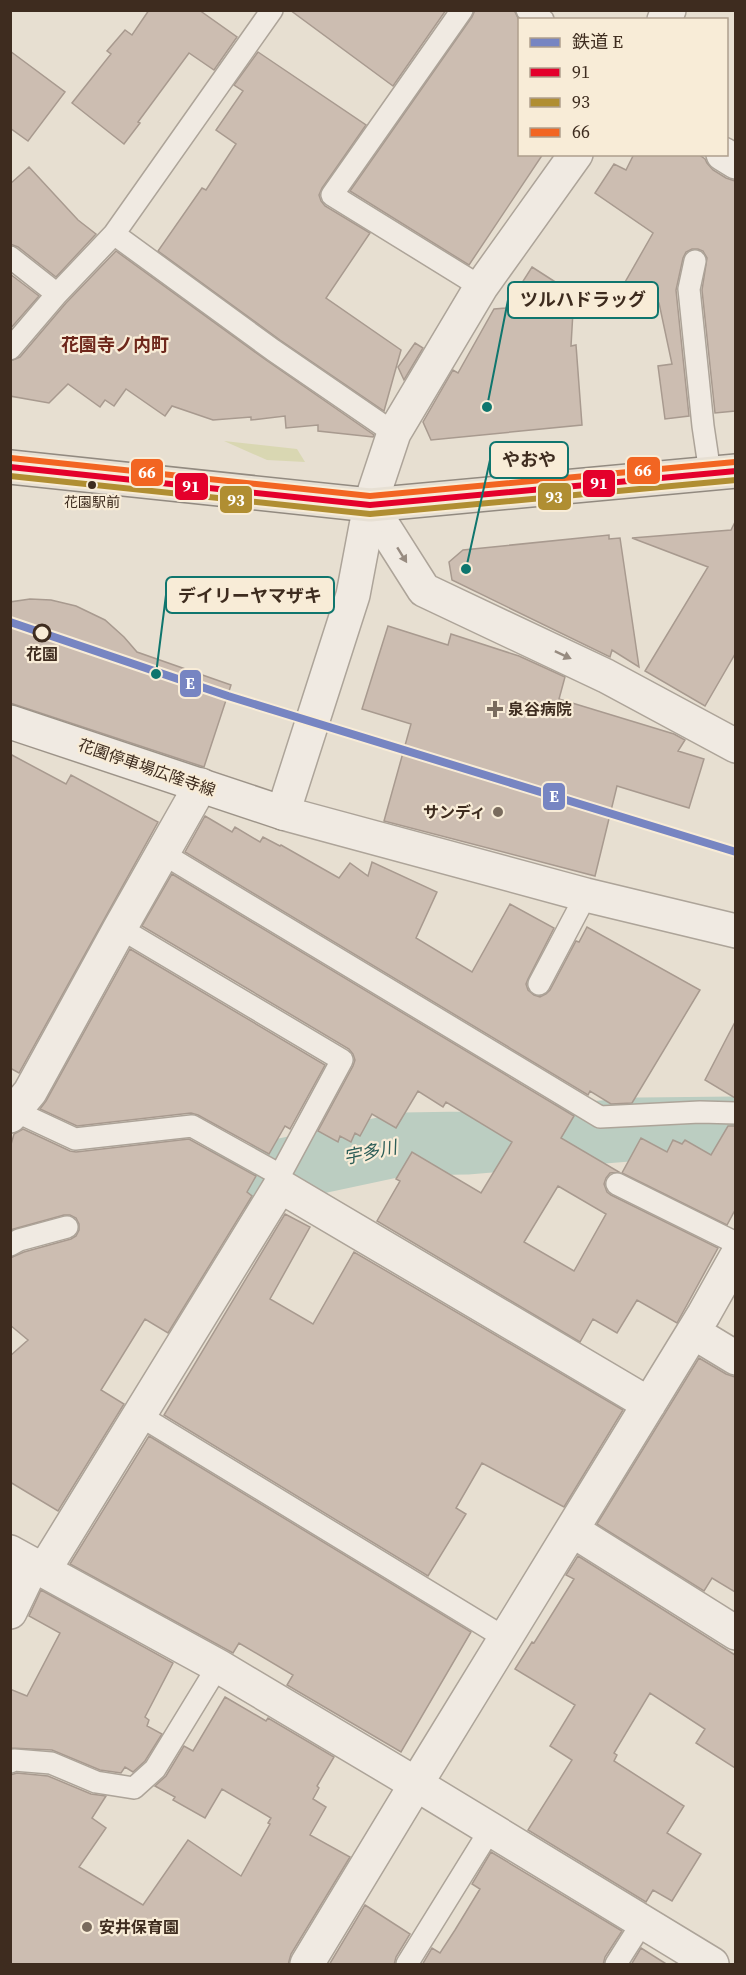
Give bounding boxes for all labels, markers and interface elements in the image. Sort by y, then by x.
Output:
legend [518,18,728,156]
text: 鉄道 E [572,29,623,54]
text: 91 [572,59,590,84]
text: 93 [572,89,590,114]
text: 66 [572,119,590,144]
callout: ツルハドラッグ [508,282,658,318]
text: ツルハドラッグ [520,287,646,312]
district label: 花園寺ノ内町 [61,332,169,357]
callout: やおや [490,442,568,478]
text: やおや [502,447,556,472]
line badge: 66 [626,456,661,485]
line badge: 66 [130,458,164,487]
text: 66 [634,459,652,481]
text: 66 [138,461,156,483]
line badge: 91 [582,469,616,498]
line badge: 91 [174,472,209,501]
text: 91 [590,472,608,494]
text: 91 [182,475,200,497]
marker: 花園駅前 [86,479,98,491]
line badge: 93 [537,482,572,511]
line badge: 93 [219,485,253,514]
text: 93 [545,486,563,508]
text: 93 [227,489,245,511]
place label: 花園駅前 [64,492,120,512]
one-way arrow [396,546,408,562]
callout: デイリーヤマザキ [166,577,334,613]
text: デイリーヤマザキ [178,583,322,608]
marker: 花園 [33,624,51,642]
place label: 花園 [26,643,58,665]
one-way arrow [554,651,571,660]
line badge: E [179,669,202,698]
text: E [185,672,195,694]
place label: 泉谷病院 [508,698,572,720]
marker: 泉谷病院 [486,700,504,718]
street label: 花園停車場広隆寺線 [75,733,219,801]
line badge: E [542,782,566,811]
text: E [549,785,559,807]
place label: サンディ [423,801,486,823]
marker: サンディ [491,805,505,819]
water label: 宇多川 [341,1134,401,1170]
place label: 安井保育園 [99,1916,179,1938]
marker: 安井保育園 [80,1920,94,1934]

